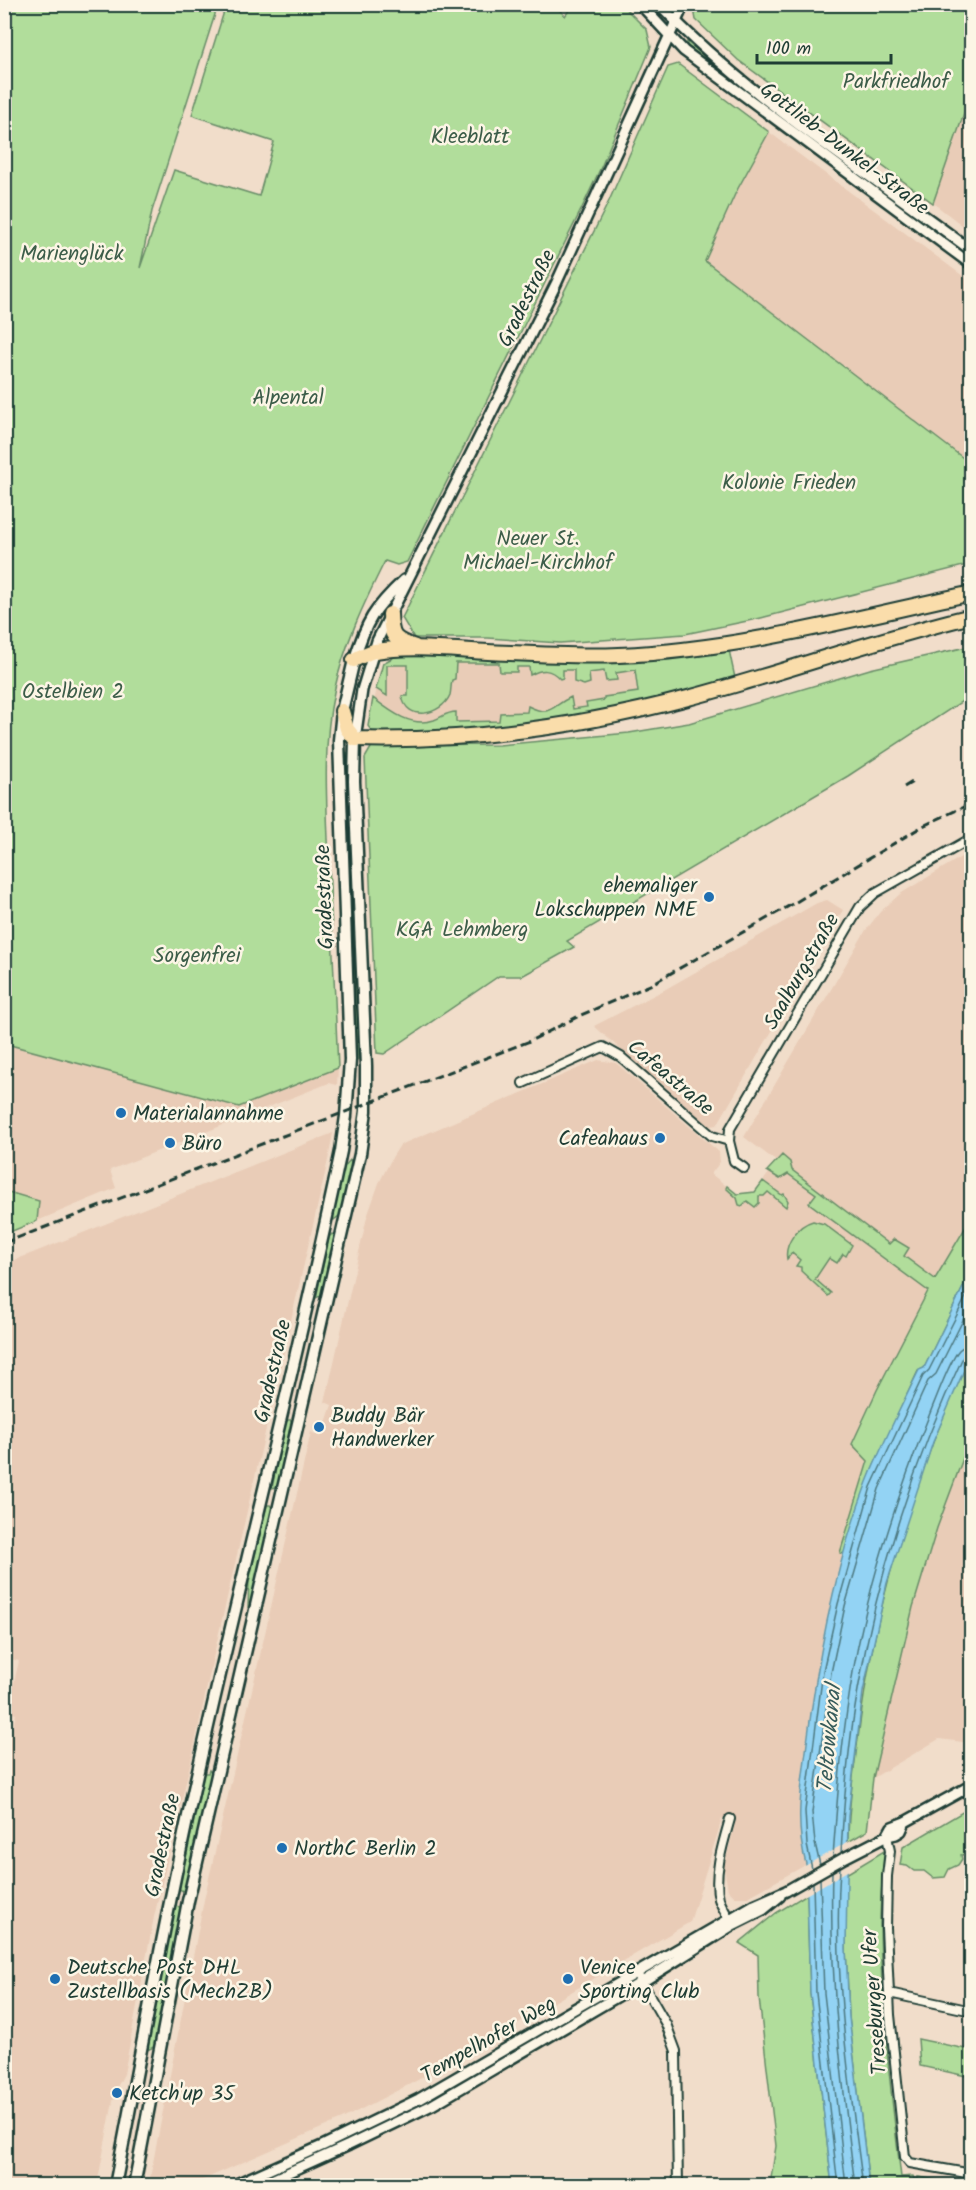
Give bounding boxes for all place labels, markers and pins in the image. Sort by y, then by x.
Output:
place label: ehemaliger Lokschuppen NME [534,870,698,927]
marker: ehemaliger Lokschuppen NME [702,890,716,904]
place label: Materialannahme [133,1098,284,1131]
marker: Materialannahme [114,1106,128,1120]
place label: Cafeahaus [558,1123,648,1156]
place label: Büro [182,1128,222,1161]
marker: Cafeahaus [653,1131,667,1145]
marker: Büro [163,1136,177,1150]
place label: Buddy Bär Handwerker [331,1400,434,1457]
marker: Buddy Bär Handwerker [312,1420,326,1434]
place label: NorthC Berlin 2 [294,1833,437,1866]
marker: NorthC Berlin 2 [275,1841,289,1855]
place label: Deutsche Post DHL Zustellbasis (MechZB) [67,1952,273,2009]
place label: Venice Sporting Club [580,1952,699,2009]
marker: Deutsche Post DHL Zustellbasis (MechZB) [48,1972,62,1986]
marker: Venice Sporting Club [561,1972,575,1986]
place label: Ketch'up 35 [129,2078,236,2111]
marker: Ketch'up 35 [110,2086,124,2100]

